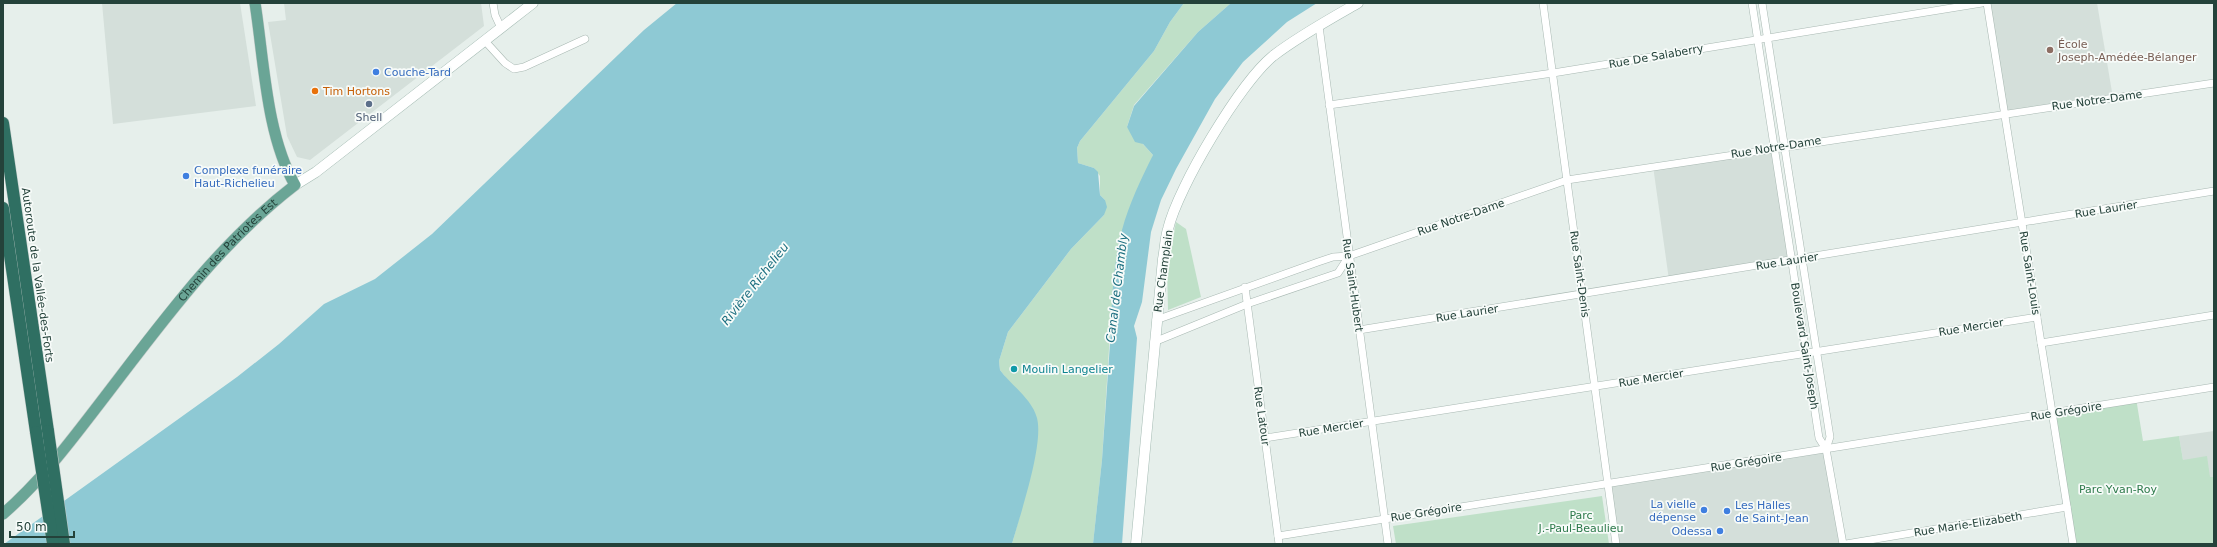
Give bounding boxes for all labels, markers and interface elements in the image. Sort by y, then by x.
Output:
place label: École Joseph-Amédée-Bélanger [2057,38,2197,64]
street label: Rue De Salaberry [1608,42,1705,71]
marker: École Joseph-Amédée-Bélanger [2045,45,2055,55]
place label: Couche-Tard [384,66,451,79]
marker: Couche-Tard [371,67,381,77]
place label: Tim Hortons [322,85,390,98]
marker: Tim Hortons [310,86,320,96]
street label: Rue Notre-Dame [2051,88,2143,113]
marker: Shell [364,99,374,109]
place label: Shell [356,111,382,124]
street label: Rue Notre-Dame [1730,134,1822,161]
place label: Complexe funéraire Haut-Richelieu [194,164,302,190]
marker: Complexe funéraire Haut-Richelieu [181,171,191,181]
street label: Autoroute de la Vallée-des-Forts [19,187,56,364]
street label: Chemin des Patriotes Est [176,196,280,304]
street label: Rue Notre-Dame [1416,196,1507,238]
street label: Rue Laurier [2074,198,2139,221]
street label: Rue Champlain [1151,229,1176,313]
street label: Rue Saint-Denis [1567,230,1592,319]
street label: Rue Saint-Louis [2016,230,2043,316]
water label: Canal de Chambly [1103,232,1131,343]
street label: Rue Saint-Hubert [1340,237,1366,333]
water label: Rivière Richelieu [719,240,792,328]
street label: Rue Laurier [1755,250,1820,273]
street label: Boulevard Saint-Joseph [1788,282,1821,410]
street label: Rue Laurier [1435,302,1500,325]
street label: Rue Mercier [1938,316,2005,339]
place label: Moulin Langelier [1022,363,1113,376]
marker: Moulin Langelier [1009,364,1019,374]
street label: Rue Mercier [1618,367,1685,390]
street label: Rue Latour [1251,386,1272,447]
street label: Rue Grégoire [2030,399,2103,424]
street label: Rue Mercier [1298,417,1365,440]
street label: Rue Grégoire [1710,450,1783,475]
park label: Parc Yvan-Roy [2079,483,2157,496]
place label: La vielle dépense [1649,498,1696,524]
place label: Les Halles de Saint-Jean [1735,499,1809,525]
street label: Rue Grégoire [1390,500,1463,525]
marker: La vielle dépense [1699,505,1709,515]
marker: Les Halles de Saint-Jean [1722,506,1732,516]
park label: Parc J.-Paul-Beaulieu [1537,509,1624,535]
street label: Rue Marie-Elizabeth [1913,510,2023,539]
scale bar [10,513,74,539]
text: 50 m [16,520,47,534]
place label: Odessa [1671,525,1712,538]
marker: Odessa [1715,526,1725,536]

